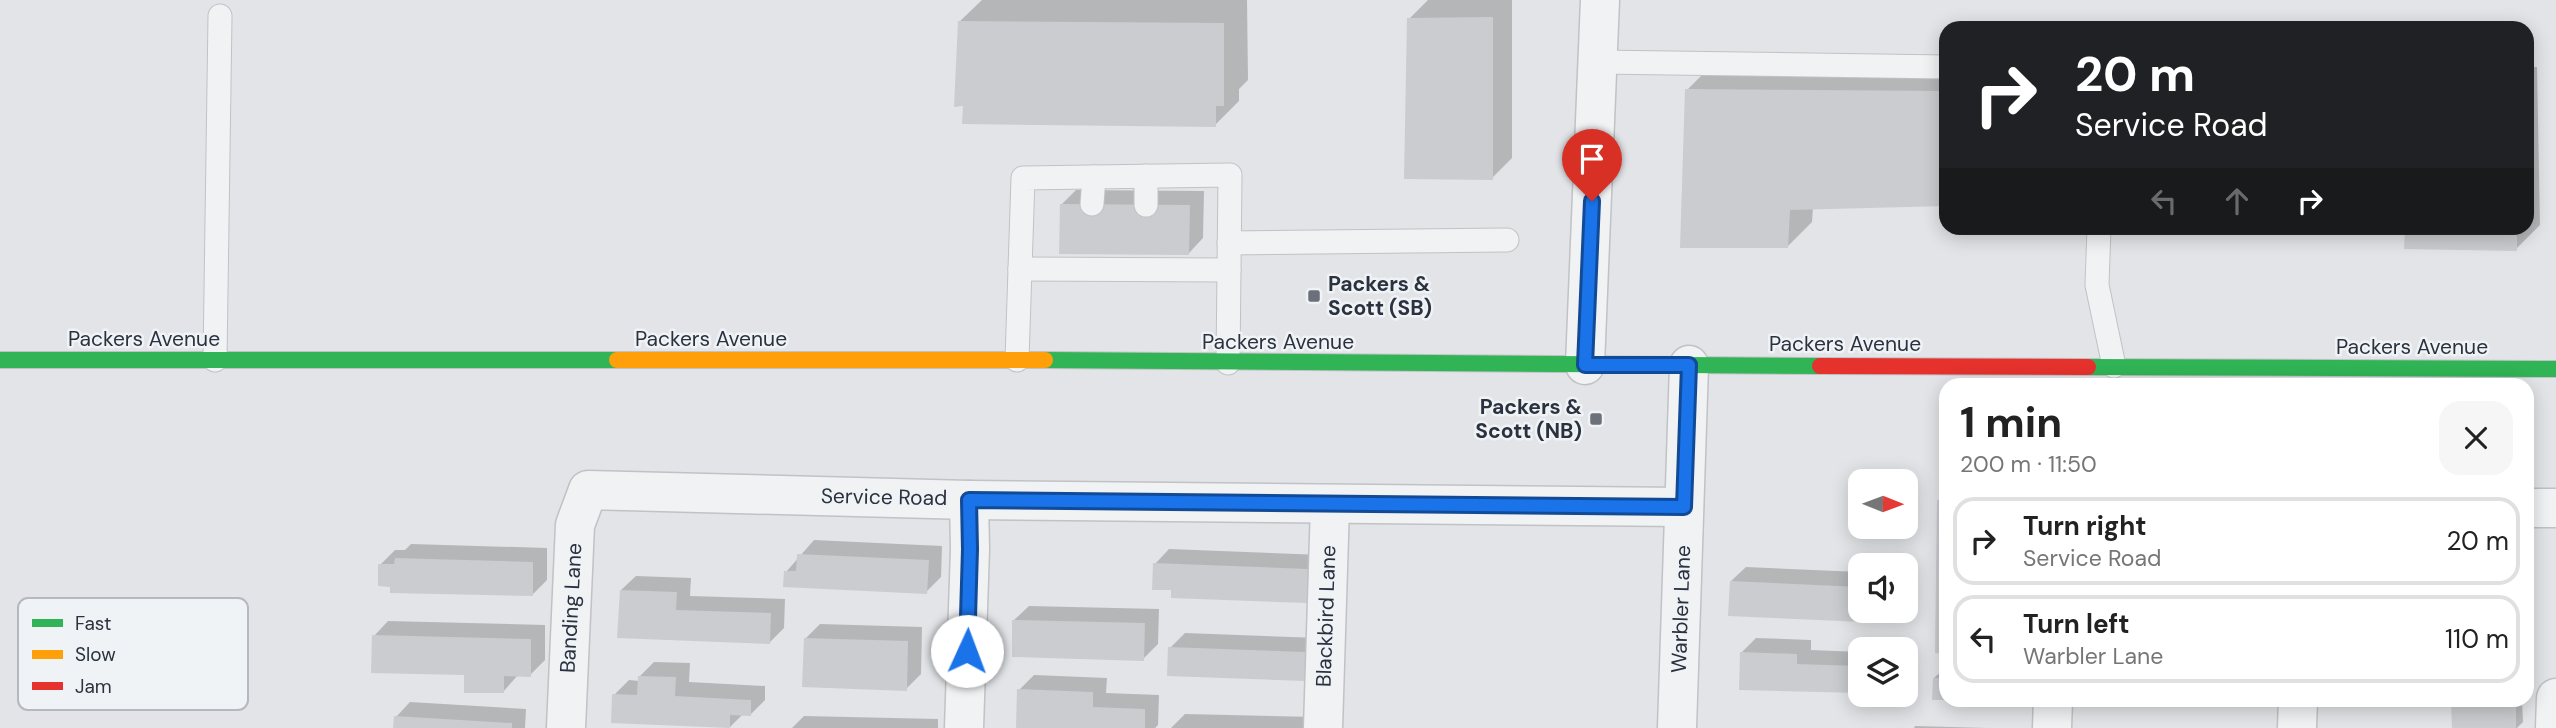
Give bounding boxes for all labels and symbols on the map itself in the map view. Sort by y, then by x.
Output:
pin [1562,129,1622,201]
place label: Packers & Scott (SB) [1328,270,1432,322]
marker: Packers & Scott (SB) [1306,288,1322,304]
street label: Packers Avenue [68,325,220,353]
street label: Packers Avenue [635,325,787,353]
street label: Packers Avenue [1202,328,1354,356]
street label: Packers Avenue [1769,330,1921,358]
street label: Packers Avenue [2336,333,2488,361]
place label: Packers & Scott (NB) [1475,393,1582,445]
marker: Packers & Scott (NB) [1588,411,1604,427]
north arrow [1848,469,1918,539]
street label: Service Road [821,482,947,512]
street label: Banding Lane [554,542,588,674]
street label: Blackbird Lane [1310,544,1342,688]
street label: Warbler Lane [1665,544,1697,673]
legend [18,598,248,710]
text: Fast [75,611,111,636]
position arrow [930,614,1004,688]
text: Slow [75,642,116,667]
text: Jam [75,674,112,699]

